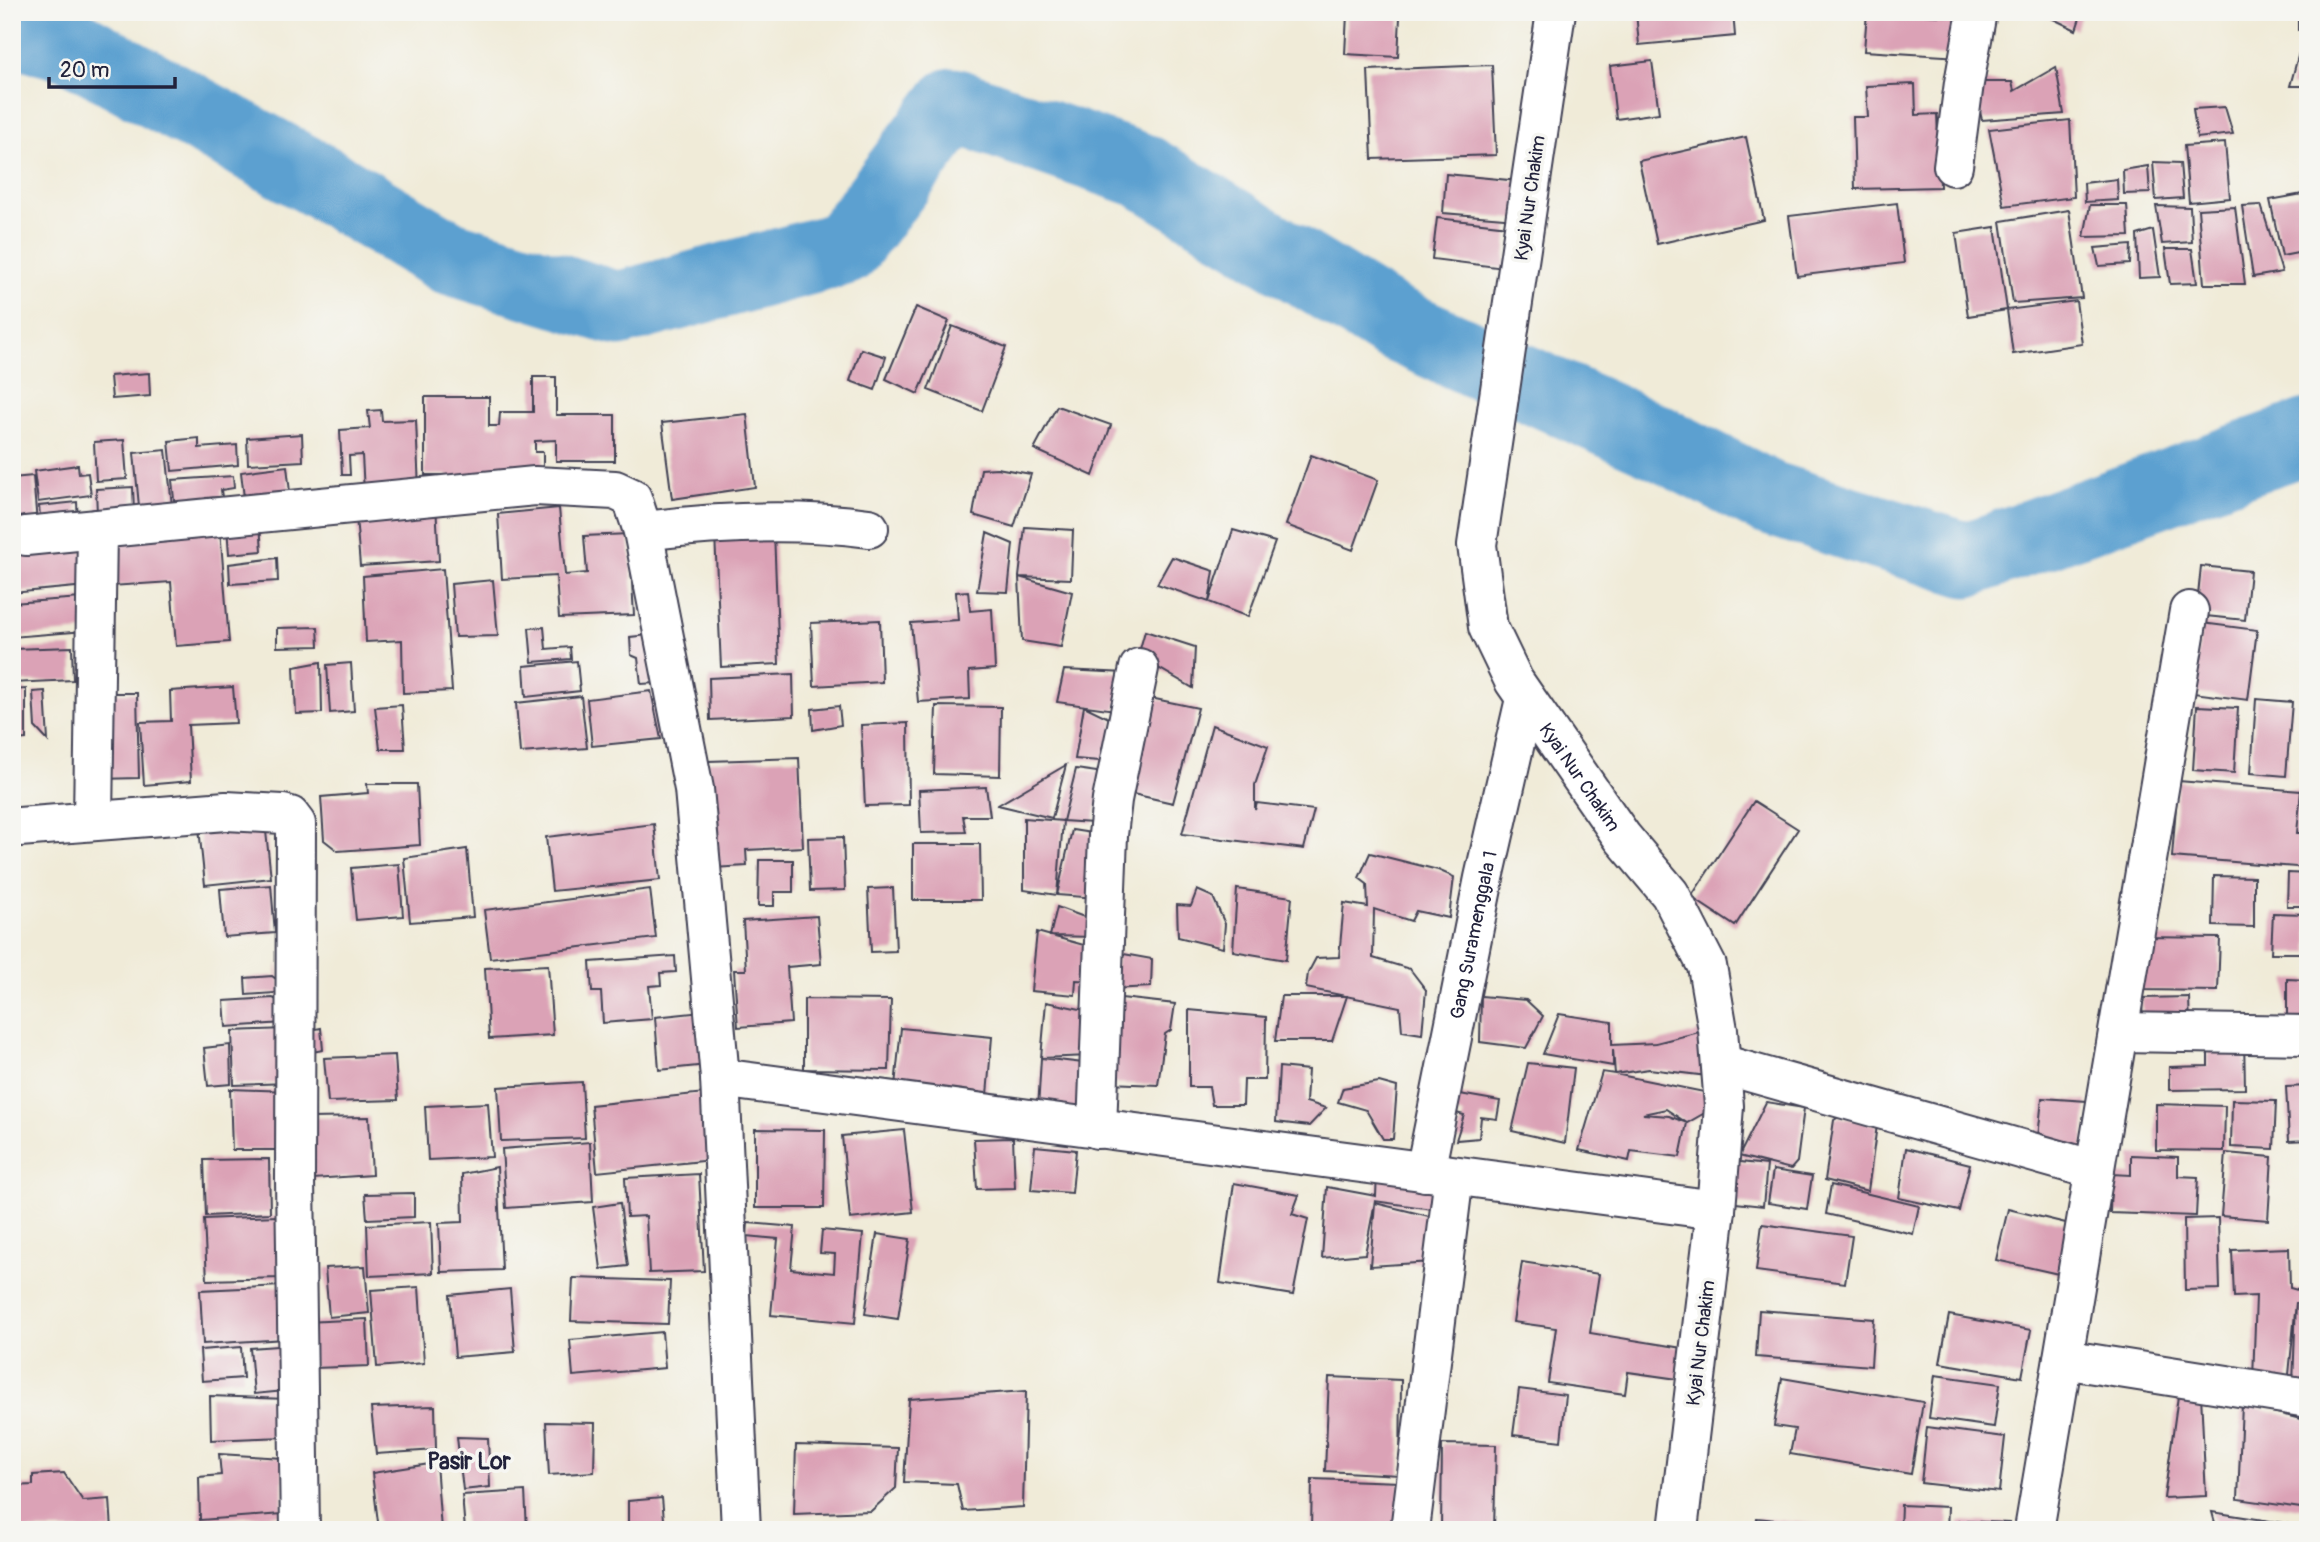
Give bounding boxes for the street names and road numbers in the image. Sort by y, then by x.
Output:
street label: Kyai Nur Chakim [1509,134,1551,262]
street label: Kyai Nur Chakim [1534,719,1625,836]
street label: Gang Suramenggala 1 [1445,849,1503,1021]
street label: Kyai Nur Chakim [1681,1279,1721,1407]

